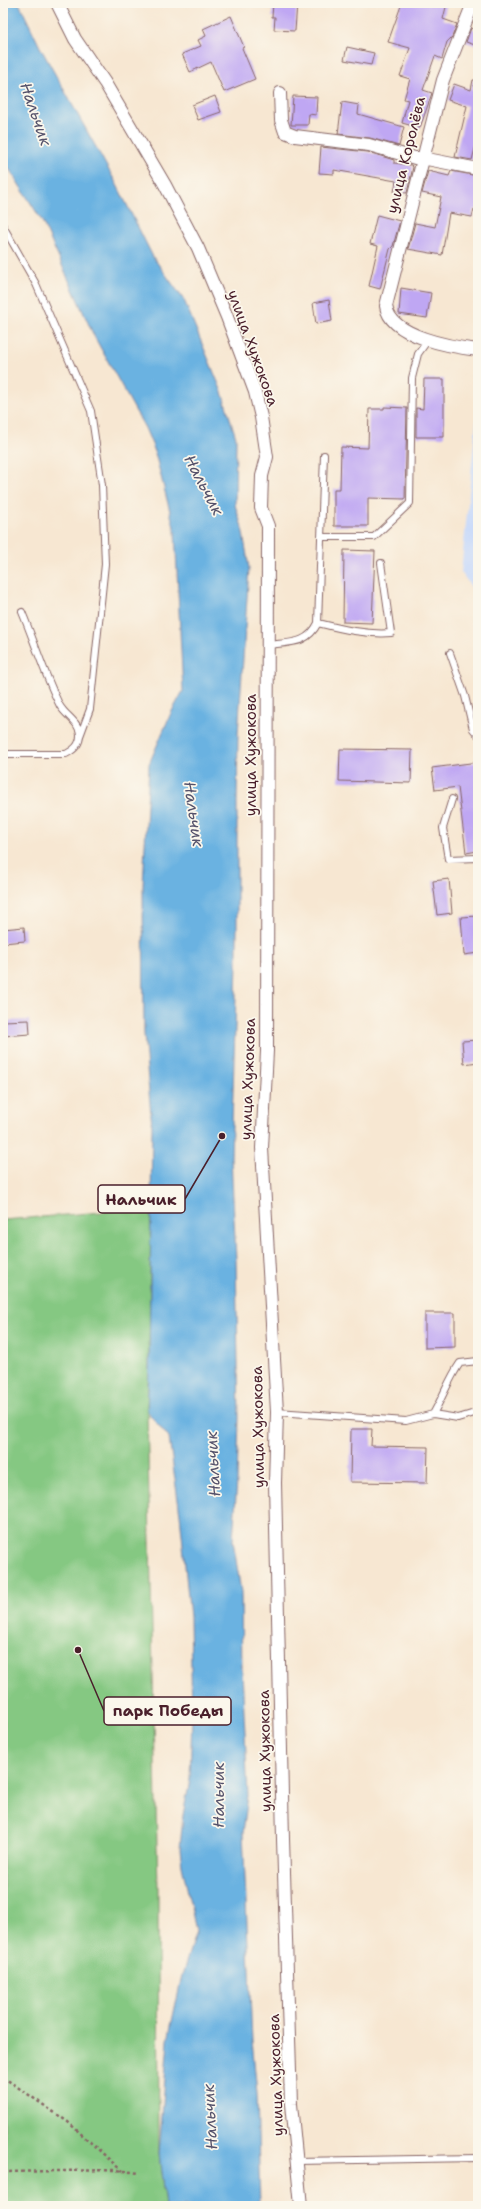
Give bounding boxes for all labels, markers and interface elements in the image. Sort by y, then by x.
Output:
water label: Нальчик [15,79,57,149]
street label: улица Королёва [382,94,430,216]
street label: улица Хужокова [223,287,284,410]
water label: Нальчик [179,451,229,519]
street label: улица Хужокова [241,693,261,816]
water label: Нальчик [179,780,209,849]
street label: улица Хужокова [236,1017,260,1140]
callout: Нальчик [98,1185,185,1213]
text: Нальчик [105,1189,177,1210]
street label: улица Хужокова [247,1365,269,1488]
water label: Нальчик [201,1430,225,1497]
street label: улица Хужокова [254,1689,276,1812]
callout: парк Победы [104,1697,231,1725]
text: парк Победы [113,1700,224,1721]
water label: Нальчик [208,1762,229,1828]
street label: улица Хужокова [264,2013,288,2136]
water label: Нальчик [198,2083,222,2150]

